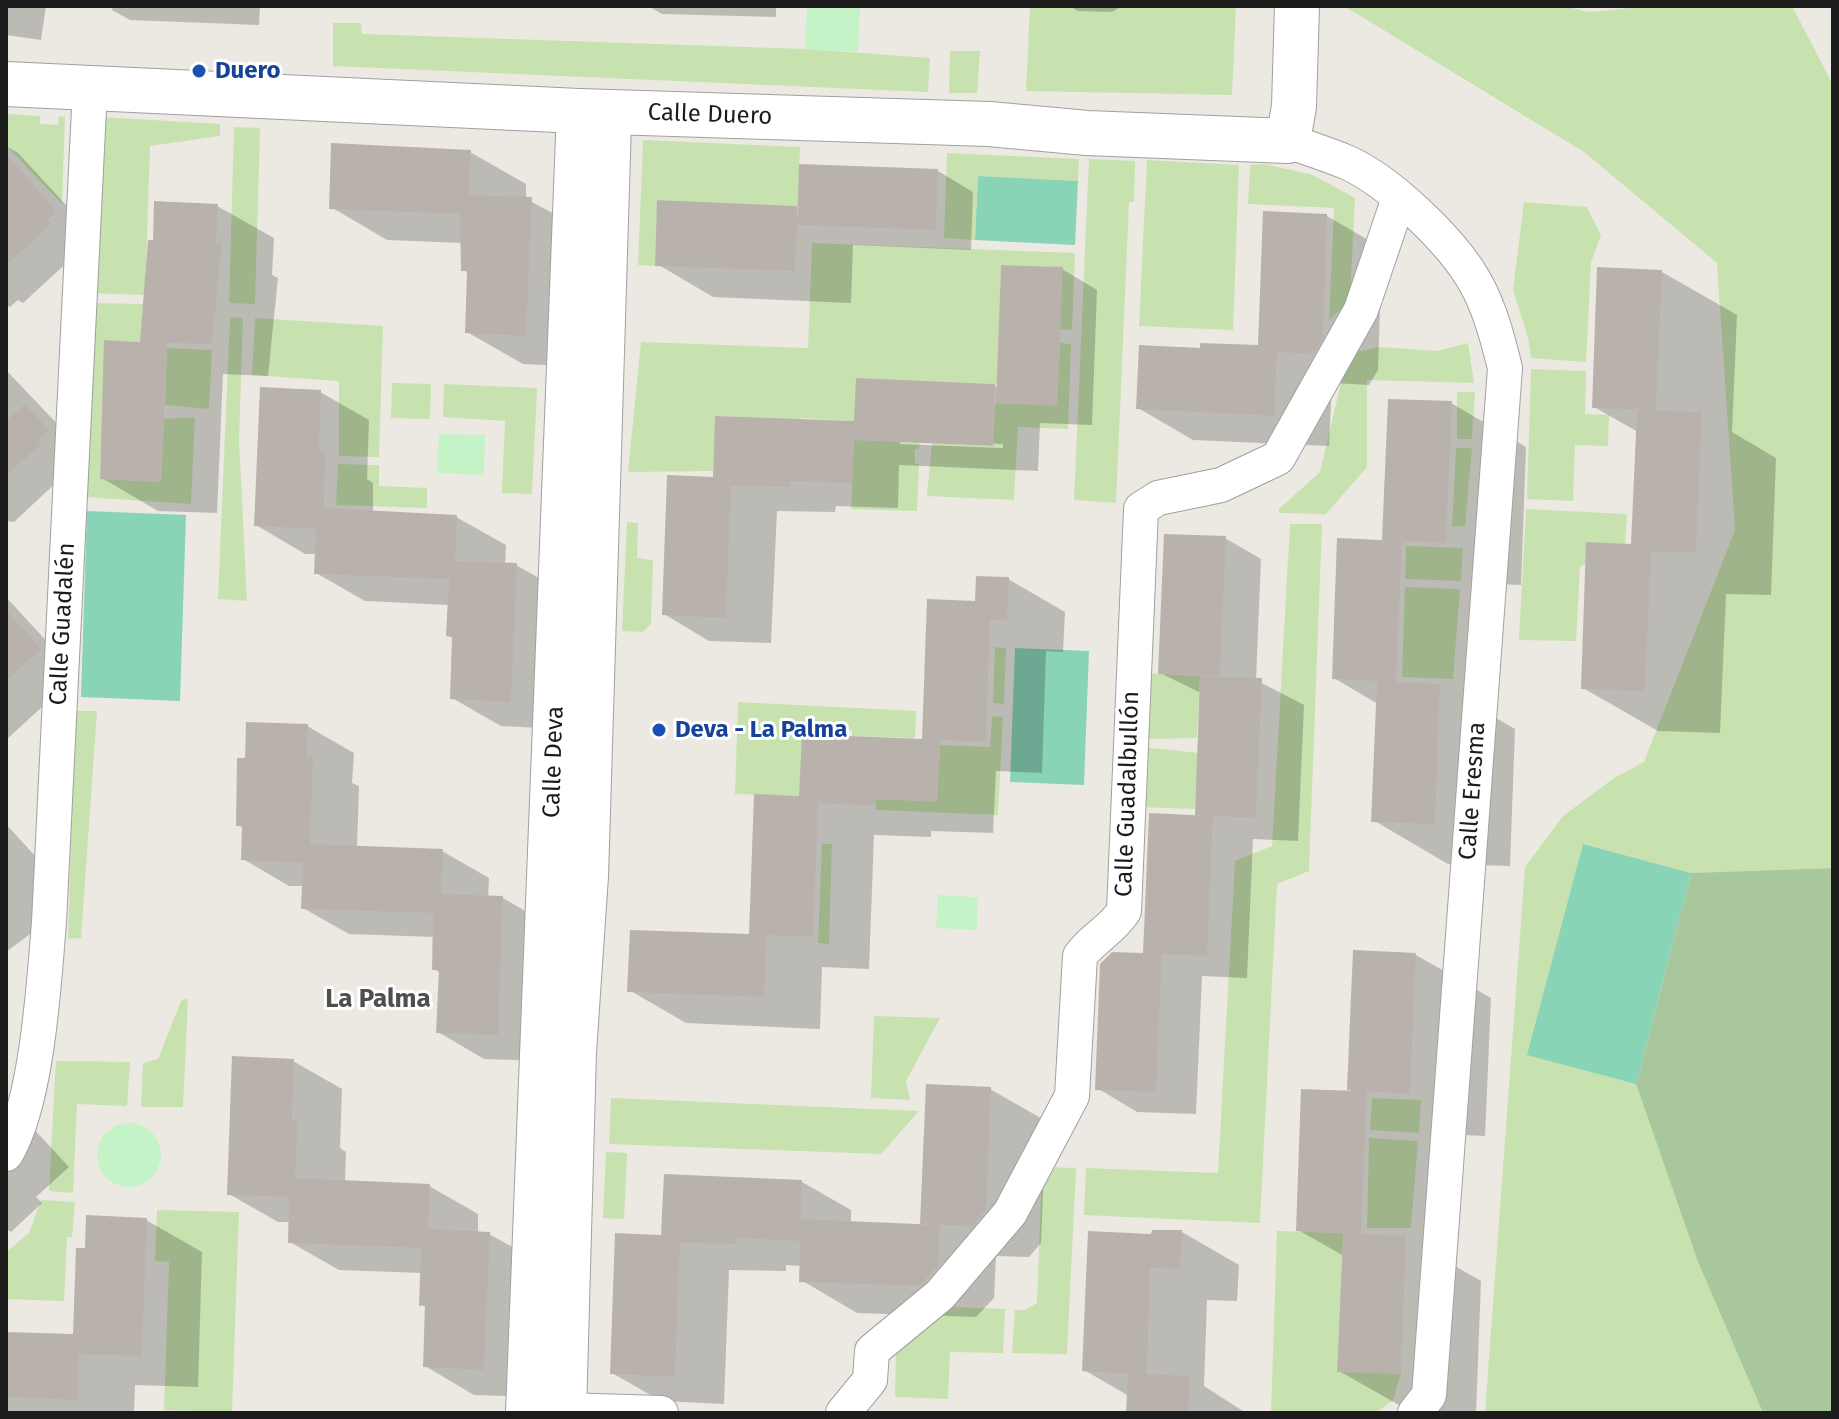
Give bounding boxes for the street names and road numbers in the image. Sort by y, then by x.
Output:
street label: Calle Duero [647,98,773,132]
street label: Calle Guadalén [44,542,82,706]
street label: Calle Guadalbullón [1110,691,1146,897]
street label: Calle Deva [538,705,570,819]
street label: Calle Eresma [1454,721,1492,861]

